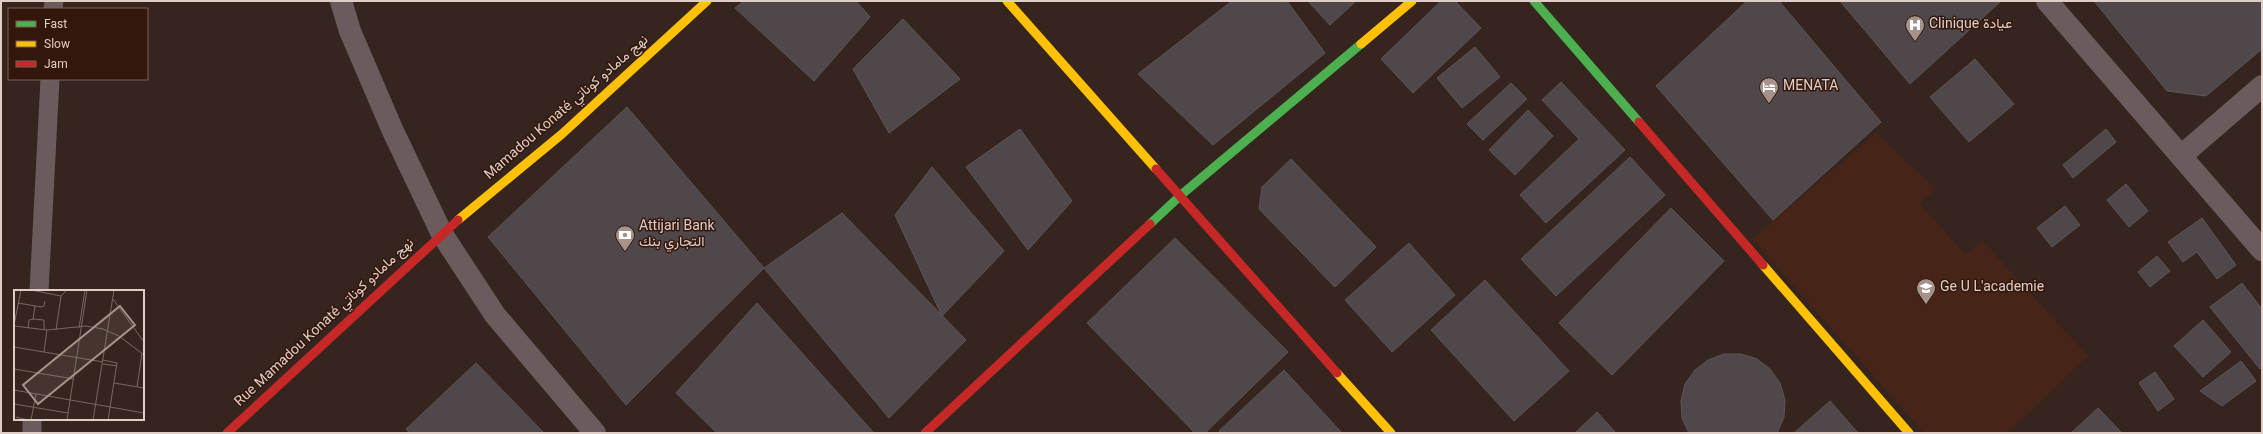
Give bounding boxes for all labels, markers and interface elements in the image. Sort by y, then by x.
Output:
legend [8,8,148,80]
hospital icon: Clinique عيادة [1904,14,1926,42]
place label: Clinique عيادة [1929,14,2012,36]
text: Fast [44,16,67,34]
street label: Mamadou Konaté نهج مامادو كوناتي [480,30,654,186]
text: Slow [44,36,70,54]
text: Jam [44,56,68,74]
hotel icon: MENATA [1758,76,1780,104]
place label: MENATA [1783,76,1839,98]
place label: Attijari Bank التجاري بنك [639,216,716,254]
bank icon: Attijari Bank التجاري بنك [614,224,636,252]
street label: Rue Mamadou Konaté نهج مامادو كوناتي [230,233,420,413]
school or university icon: Ge U L'academie [1915,277,1937,305]
place label: Ge U L'academie [1940,277,2044,299]
inset map [14,290,144,420]

